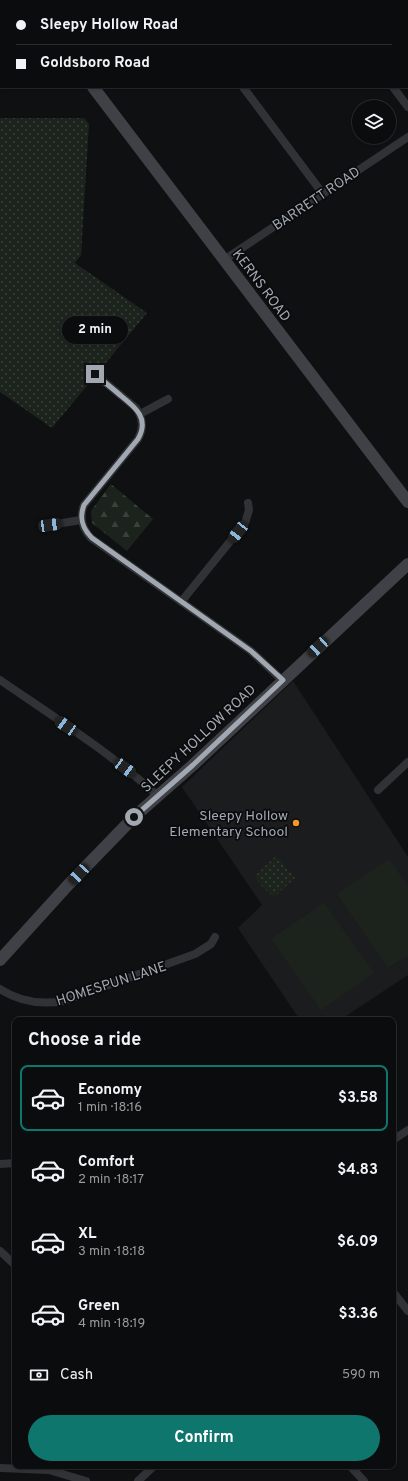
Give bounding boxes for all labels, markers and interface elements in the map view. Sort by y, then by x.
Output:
text: Sleepy Hollow Road [40,16,178,35]
text: Goldsboro Road [40,54,150,73]
map controls [352,100,396,144]
button: layers [352,100,396,144]
street label: BARRETT ROAD [270,164,364,235]
street label: KERNS ROAD [228,246,293,325]
callout: 2 min [62,316,128,344]
text: 2 min [78,322,112,338]
route end [86,365,104,383]
car [37,517,63,533]
car [226,519,250,545]
car [305,634,331,660]
street label: SLEEPY HOLLOW ROAD [138,681,260,797]
car [53,714,79,738]
car [112,756,138,780]
route start [125,808,143,826]
place label: Sleepy Hollow Elementary School [169,808,288,841]
marker: Sleepy Hollow Elementary School [291,818,301,828]
car [66,861,92,887]
street label: HOMESPUN LANE [54,959,169,1010]
text: Choose a ride [28,1029,141,1052]
icon: car [30,1080,66,1116]
text: Economy [78,1081,142,1100]
text: $3.58 [338,1089,378,1108]
text: 1 min · 18:16 [78,1100,142,1116]
icon: car [30,1152,66,1188]
text: Comfort [78,1153,135,1172]
text: $4.83 [337,1161,378,1180]
text: 2 min · 18:17 [78,1172,144,1188]
icon: car [30,1224,66,1260]
text: XL [78,1225,96,1244]
text: $6.09 [337,1233,378,1252]
text: 3 min · 18:18 [78,1244,145,1260]
icon: car [30,1296,66,1332]
text: Green [78,1297,120,1316]
text: $3.36 [338,1305,378,1324]
text: 4 min · 18:19 [78,1316,145,1332]
icon: cash [28,1364,50,1386]
text: Cash [60,1366,93,1385]
text: 590 m [342,1367,380,1383]
button: Confirm [28,1415,380,1461]

